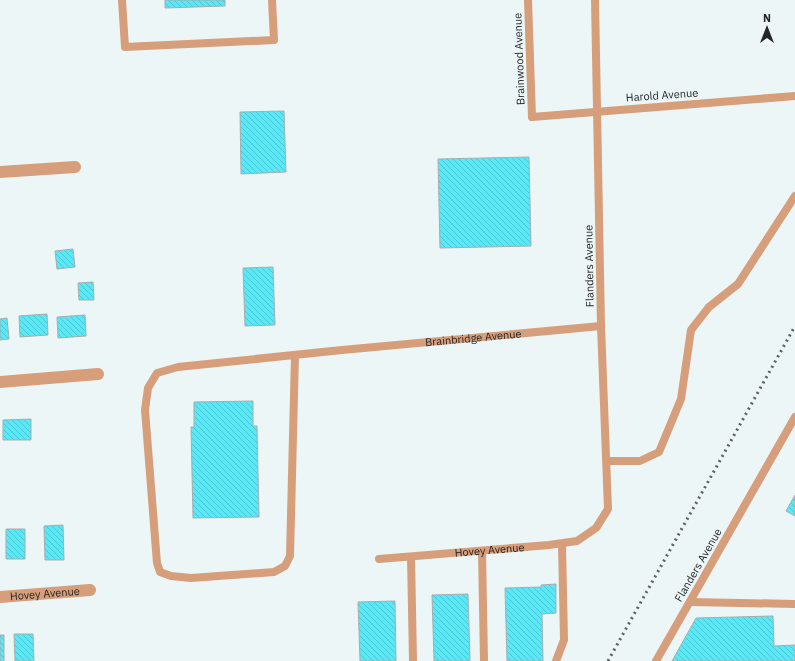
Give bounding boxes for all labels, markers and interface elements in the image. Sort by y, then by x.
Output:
north arrow [747,8,787,48]
text: N [763,11,771,25]
street label: Brainwood Avenue [510,13,528,105]
street label: Harold Avenue [625,85,699,105]
street label: Flanders Avenue [581,225,597,307]
street label: Brainbridge Avenue [424,326,522,349]
street label: Flanders Avenue [671,526,725,604]
street label: Hovey Avenue [454,540,525,560]
street label: Hovey Avenue [9,584,80,603]

